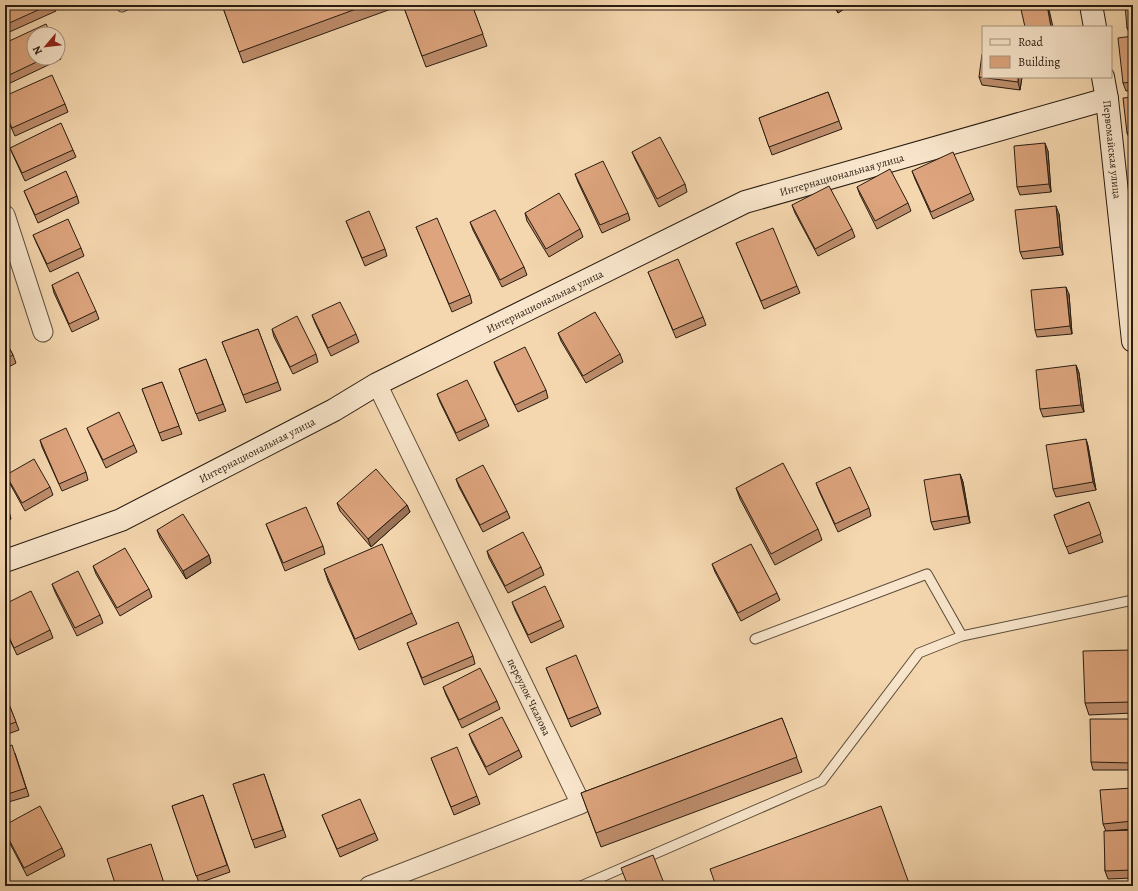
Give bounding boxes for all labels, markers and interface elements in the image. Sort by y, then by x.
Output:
north arrow [26,26,66,66]
legend [982,26,1112,78]
text: Road [1018,34,1044,50]
text: N [29,43,46,58]
text: Building [1018,54,1060,70]
street label: Первомайская улица [1100,99,1125,200]
street label: Интернациональная улица [778,149,907,199]
street label: Интернациональная улица [484,265,607,336]
street label: Интернациональная улица [196,413,318,486]
street label: переулок Чкалова [504,656,555,739]

